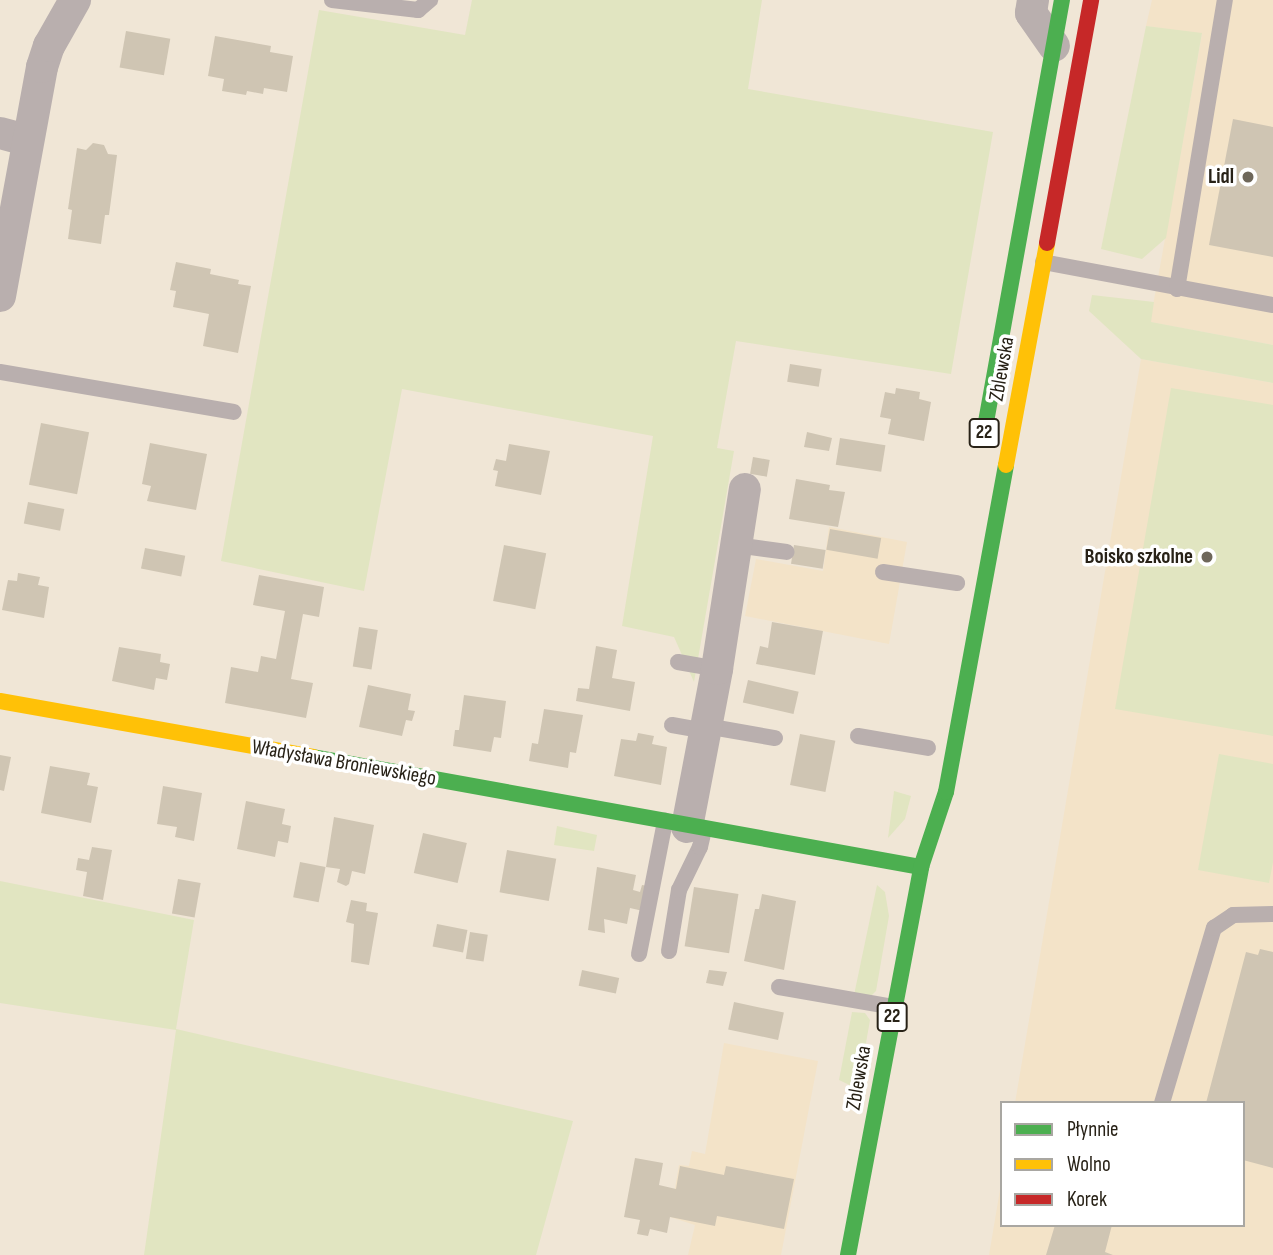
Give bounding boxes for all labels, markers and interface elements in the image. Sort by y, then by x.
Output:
place label: Lidl [1208,164,1234,190]
marker: Lidl [1240,169,1256,185]
street label: Zblewska [984,335,1020,403]
road number: 22 [968,418,1000,448]
place label: Boisko szkolne [1085,544,1193,570]
marker: Boisko szkolne [1199,549,1215,565]
street label: Władysława Broniewskiego [250,734,438,792]
road number: 22 [876,1001,908,1032]
street label: Zblewska [841,1044,877,1112]
legend [1000,1101,1245,1227]
text: Płynnie [1067,1117,1119,1142]
text: Wolno [1067,1152,1111,1177]
text: Korek [1067,1187,1107,1212]

